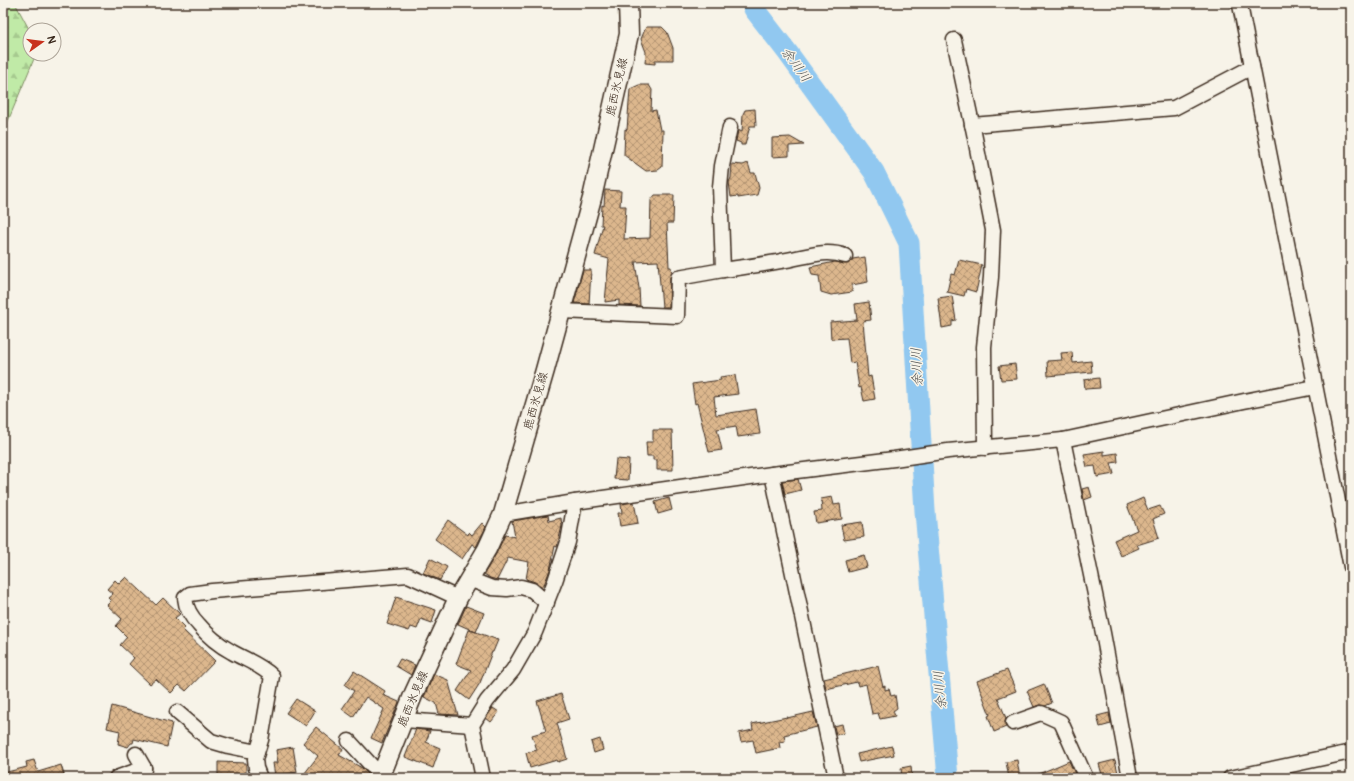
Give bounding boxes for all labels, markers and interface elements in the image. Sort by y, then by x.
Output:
north arrow [22,22,62,62]
text: N [44,35,59,45]
water label: 余川川 [778,45,814,85]
street label: 鹿西氷見線 [603,56,631,118]
water label: 余川川 [908,347,926,387]
street label: 鹿西氷見線 [521,370,551,432]
street label: 鹿西氷見線 [394,668,432,730]
water label: 余川川 [930,670,950,710]

